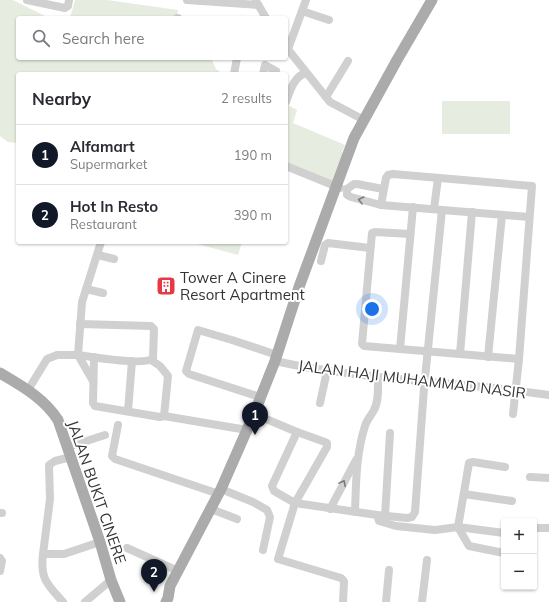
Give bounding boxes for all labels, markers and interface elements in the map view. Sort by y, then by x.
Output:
search box [16,16,288,60]
icon: search [30,27,52,49]
text: Search here [62,29,144,48]
text: Nearby [32,88,91,109]
text: 2 results [221,90,272,106]
text: Alfamart [70,137,135,156]
text: 1 [41,147,49,163]
text: 190 m [234,147,272,163]
text: Supermarket [70,156,147,172]
one-way arrow [358,196,364,204]
text: Hot In Resto [70,197,158,216]
text: 2 [41,207,49,223]
text: 390 m [234,207,272,223]
text: Restaurant [70,216,137,232]
place label: Tower A Cinere Resort Apartment [180,268,305,304]
building icon: Tower A Cinere Resort Apartment [155,275,177,297]
your location [362,299,382,319]
street label: JALAN HAJI MUHAMMAD NASIR [297,356,527,402]
pin: 1 [242,402,268,435]
street label: JALAN BUKIT CINERE [63,418,131,567]
one-way arrow [339,480,346,488]
map controls [501,518,537,590]
button: + [501,518,537,554]
button: − [501,554,537,590]
pin: 2 [141,559,167,592]

